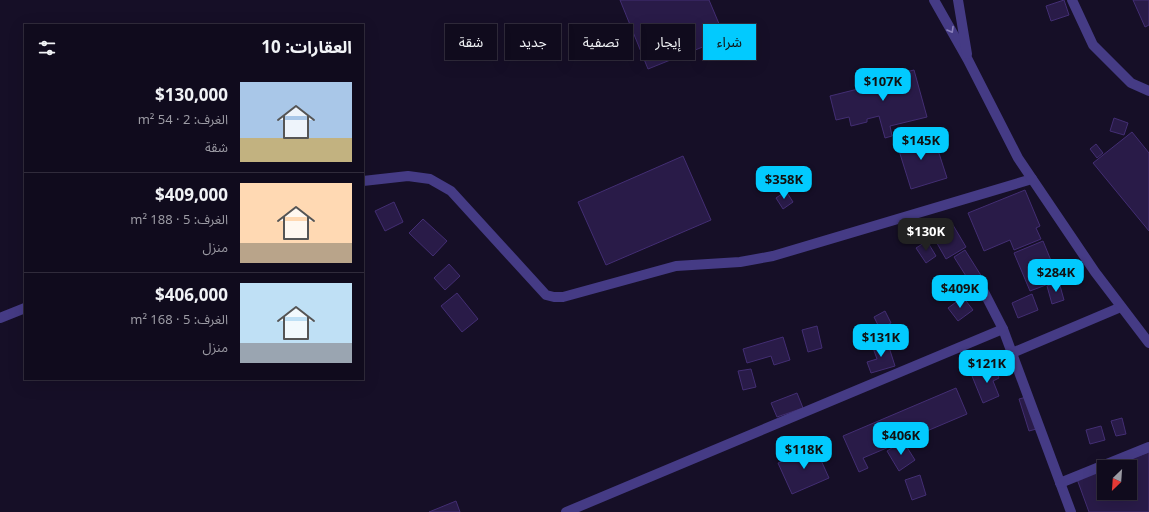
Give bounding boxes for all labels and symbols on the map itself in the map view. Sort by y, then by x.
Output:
one-way arrow [947,26,954,33]
pin: $107K [855,68,911,102]
pin: $145K [893,127,949,161]
pin: $358K [756,166,812,200]
pin: $130K [898,218,954,252]
pin: $284K [1028,259,1084,293]
pin: $409K [932,275,988,309]
pin: $131K [853,324,909,358]
pin: $121K [959,350,1015,384]
pin: $406K [873,422,929,456]
pin: $118K [776,436,832,470]
north arrow [1097,460,1137,500]

